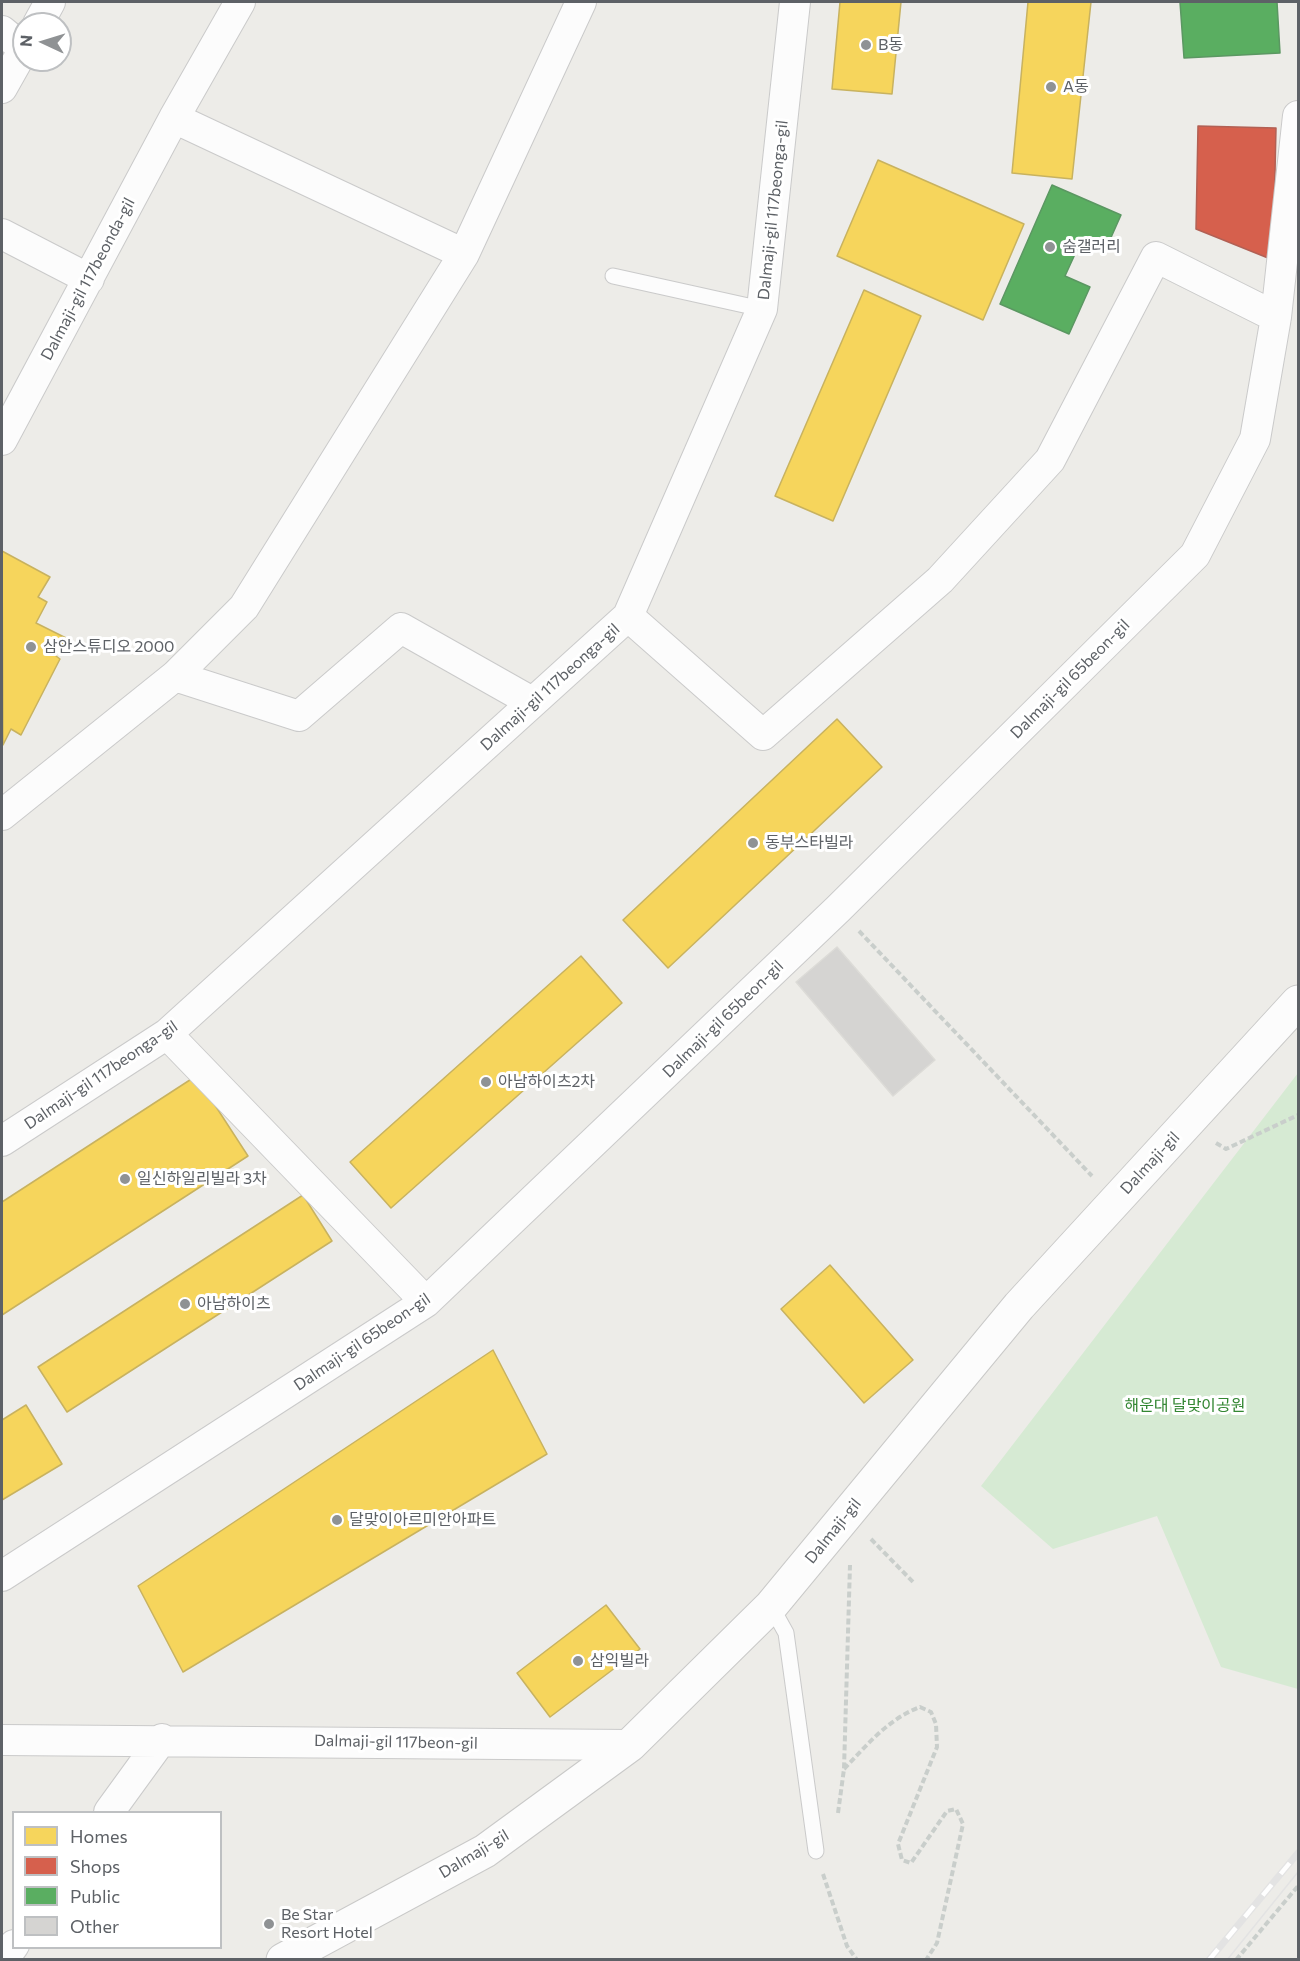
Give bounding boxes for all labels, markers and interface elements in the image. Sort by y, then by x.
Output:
north arrow [12,12,72,72]
text: N [16,34,35,47]
place label: B동 [878,35,903,55]
marker: B동 [859,38,873,52]
place label: A동 [1063,77,1089,97]
marker: A동 [1044,80,1058,94]
street label: Dalmaji-gil 117beonga-gil [754,119,792,301]
street label: Dalmaji-gil 117beonda-gil [37,194,139,364]
place label: 숨갤러리 [1062,237,1121,257]
marker: 숨갤러리 [1043,240,1057,254]
street label: Dalmaji-gil 65beon-gil [1006,615,1134,743]
street label: Dalmaji-gil 117beonga-gil [476,619,624,755]
place label: 삼안스튜디오 2000 [43,637,175,657]
marker: 삼안스튜디오 2000 [24,640,38,654]
place label: 동부스타빌라 [765,833,853,853]
marker: 동부스타빌라 [746,836,760,850]
street label: Dalmaji-gil 65beon-gil [659,956,787,1082]
street label: Dalmaji-gil 117beonga-gil [21,1017,181,1133]
place label: 아남하이츠2차 [498,1072,595,1092]
marker: 아남하이츠2차 [479,1075,493,1089]
street label: Dalmaji-gil [1116,1128,1184,1198]
place label: 일신하일리빌라 3차 [137,1169,267,1189]
marker: 일신하일리빌라 3차 [118,1172,132,1186]
street label: Dalmaji-gil 65beon-gil [290,1289,434,1395]
place label: 아남하이츠 [197,1294,271,1314]
marker: 아남하이츠 [178,1297,192,1311]
park label: 해운대 달맞이공원 [1125,1396,1245,1416]
street label: Dalmaji-gil [801,1495,865,1567]
place label: 달맞이아르미안아파트 [349,1510,496,1530]
marker: 달맞이아르미안아파트 [330,1513,344,1527]
place label: 삼익빌라 [590,1651,649,1671]
marker: 삼익빌라 [571,1654,585,1668]
street label: Dalmaji-gil 117beon-gil [314,1731,478,1753]
legend [12,1811,222,1949]
text: Homes [70,1825,128,1847]
street label: Dalmaji-gil [435,1826,513,1882]
text: Shops [70,1855,120,1877]
text: Public [70,1885,120,1907]
place label: Be Star Resort Hotel [281,1905,373,1943]
text: Other [70,1915,119,1937]
marker: Be Star Resort Hotel [262,1917,276,1931]

